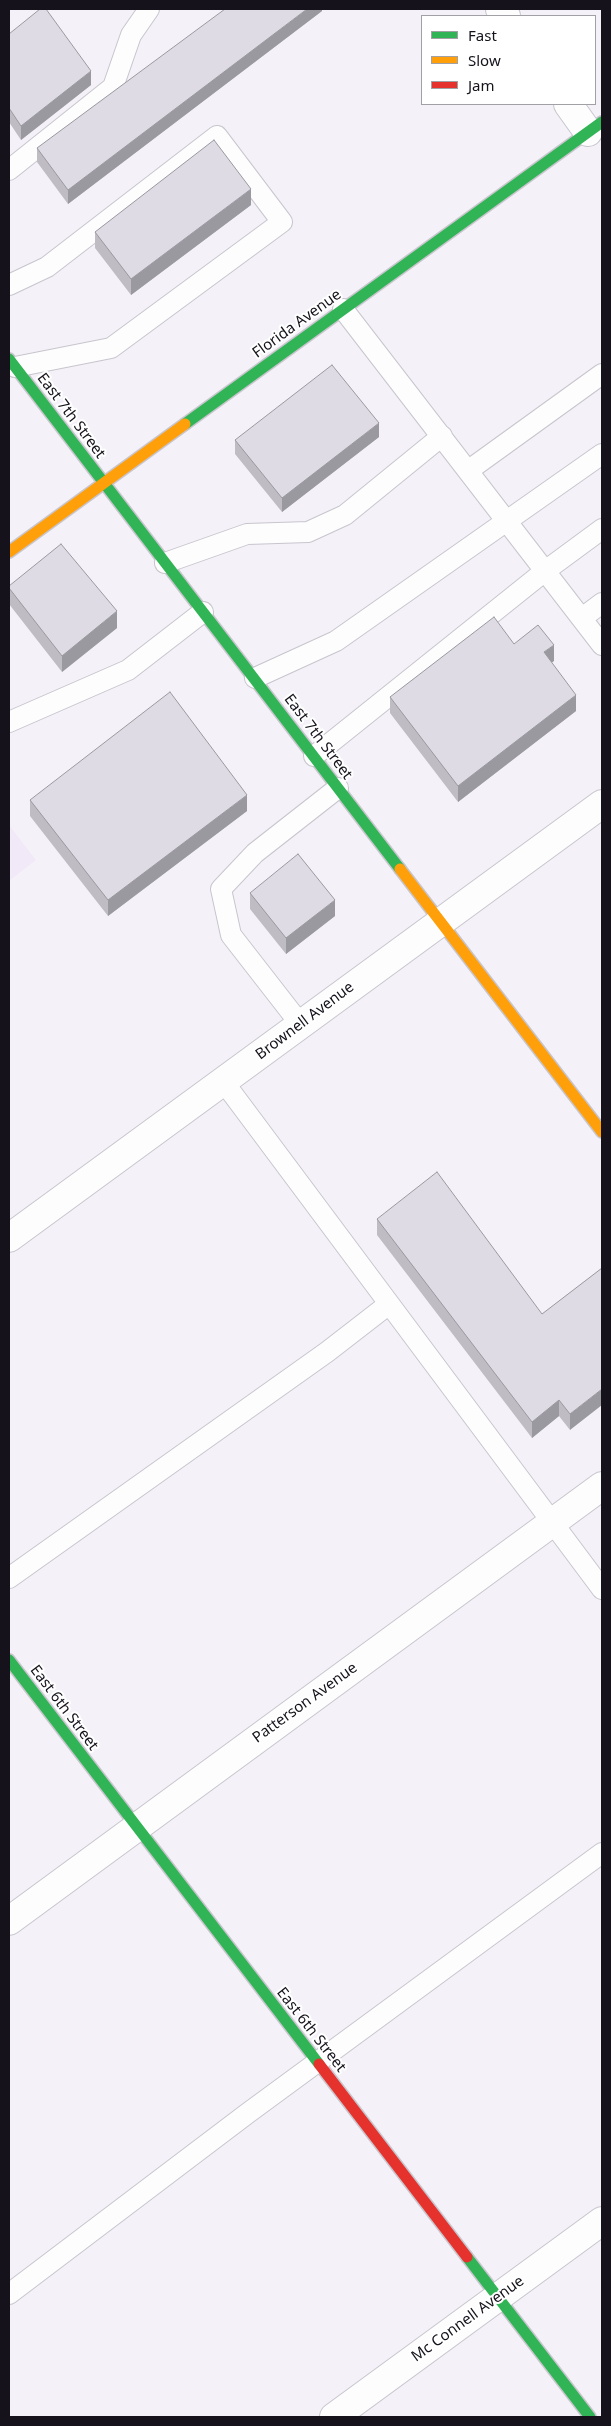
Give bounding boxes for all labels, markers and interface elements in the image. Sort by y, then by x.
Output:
legend [421,15,596,105]
text: Fast [468,25,497,45]
text: Slow [468,50,501,70]
text: Jam [468,75,495,95]
street label: Florida Avenue [249,286,345,362]
street label: East 7th Street [33,370,109,462]
street label: East 7th Street [280,691,356,783]
street label: Brownell Avenue [252,978,358,1064]
street label: Patterson Avenue [249,1659,361,1747]
street label: East 6th Street [26,1662,102,1754]
street label: East 6th Street [272,1984,350,2076]
street label: Mc Connell Avenue [408,2272,528,2366]

